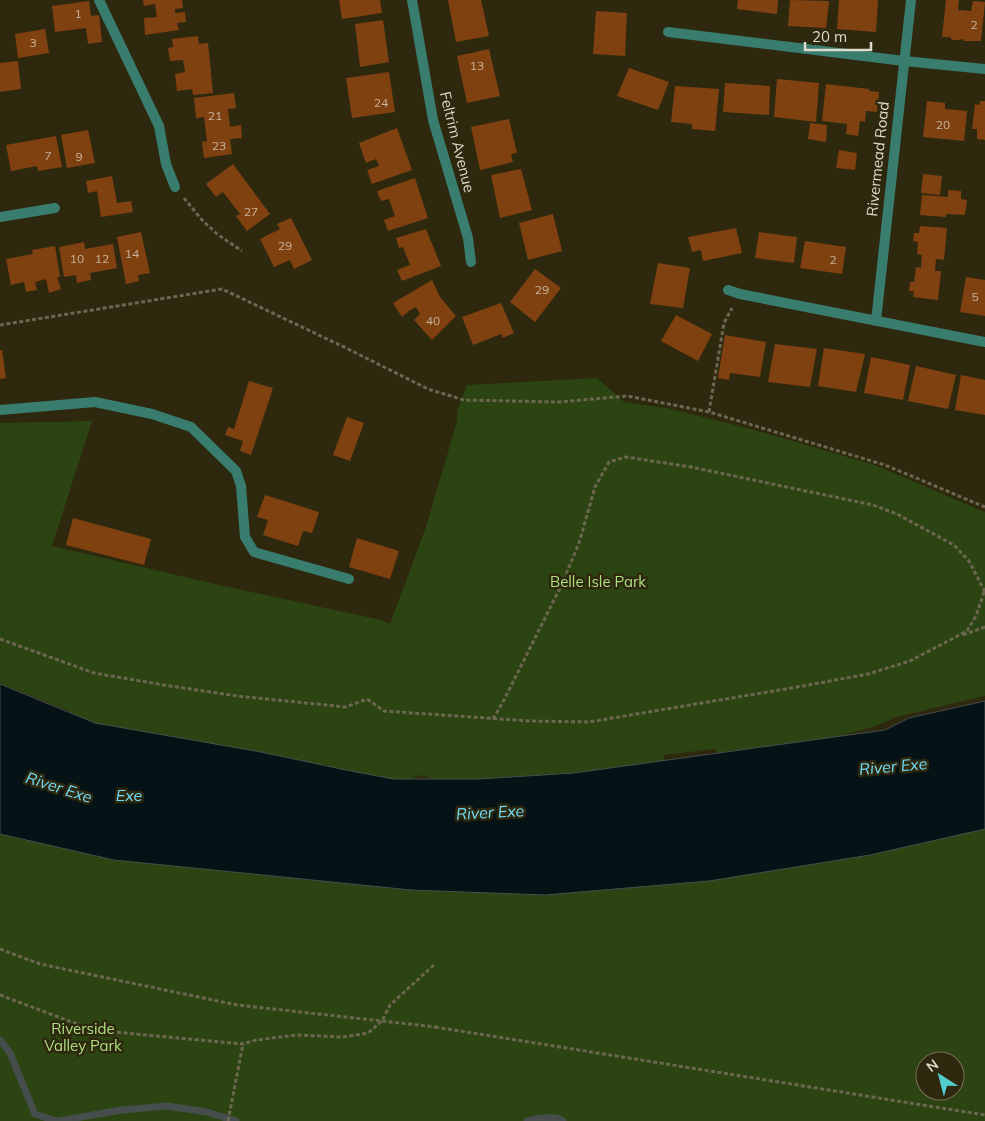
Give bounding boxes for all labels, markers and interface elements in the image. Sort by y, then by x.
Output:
house number: 1 [74,6,82,21]
house number: 2 [970,17,978,32]
scale bar [805,20,871,52]
text: 20 m [812,27,847,46]
house number: 3 [29,35,37,50]
house number: 13 [470,58,484,73]
street label: Feltrim Avenue [436,89,479,194]
house number: 24 [374,95,388,110]
street label: Rivermead Road [862,101,893,217]
house number: 21 [208,108,222,123]
house number: 20 [936,117,950,132]
house number: 23 [212,138,226,153]
house number: 7 [44,148,52,163]
house number: 9 [75,149,83,164]
house number: 27 [244,204,258,219]
house number: 29 [278,238,292,253]
house number: 14 [125,246,139,261]
house number: 10 [70,251,84,266]
house number: 12 [95,251,109,266]
house number: 2 [829,252,837,267]
house number: 29 [535,282,549,297]
house number: 5 [971,289,979,304]
house number: 40 [426,313,440,328]
park label: Belle Isle Park [550,572,646,591]
water label: River Exe [858,753,928,779]
water label: River Exe [23,767,95,807]
water label: Exe [116,785,143,805]
water label: River Exe [455,800,525,824]
park label: Riverside Valley Park [44,1019,122,1055]
north arrow [915,1051,965,1101]
text: N [923,1055,942,1076]

